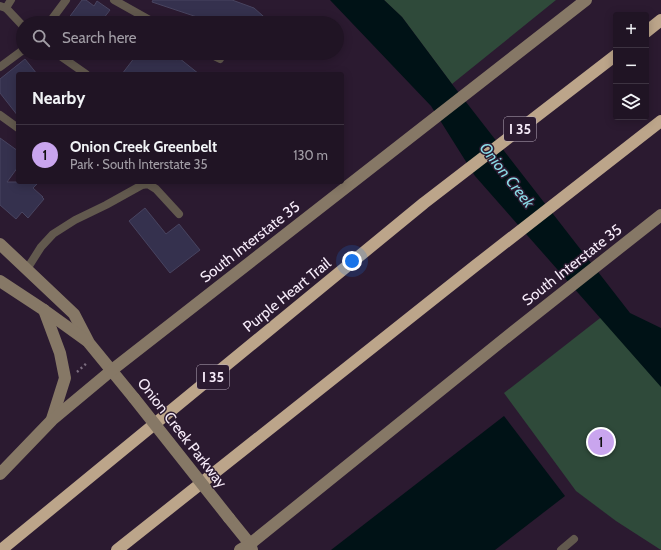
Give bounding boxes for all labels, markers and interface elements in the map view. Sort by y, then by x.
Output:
map controls [613,12,649,120]
button: + [613,12,649,48]
search box [16,16,344,60]
icon: search [30,27,52,49]
text: Search here [62,29,137,47]
button: − [613,48,649,84]
button: layers [613,84,649,120]
text: Nearby [32,88,85,108]
road number: I 35 [504,117,536,141]
text: Onion Creek Greenbelt [70,138,217,156]
water label: Onion Creek [476,138,539,212]
text: 1 [43,147,47,163]
text: 130 m [293,147,328,163]
text: Park · South Interstate 35 [70,156,208,172]
street label: South Interstate 35 [197,198,303,286]
street label: South Interstate 35 [519,221,625,309]
your location [342,251,362,271]
street label: Purple Heart Trail [240,254,335,336]
road number: I 35 [197,365,229,389]
street label: Onion Creek Parkway [134,374,231,492]
pin: 1 [588,427,614,457]

